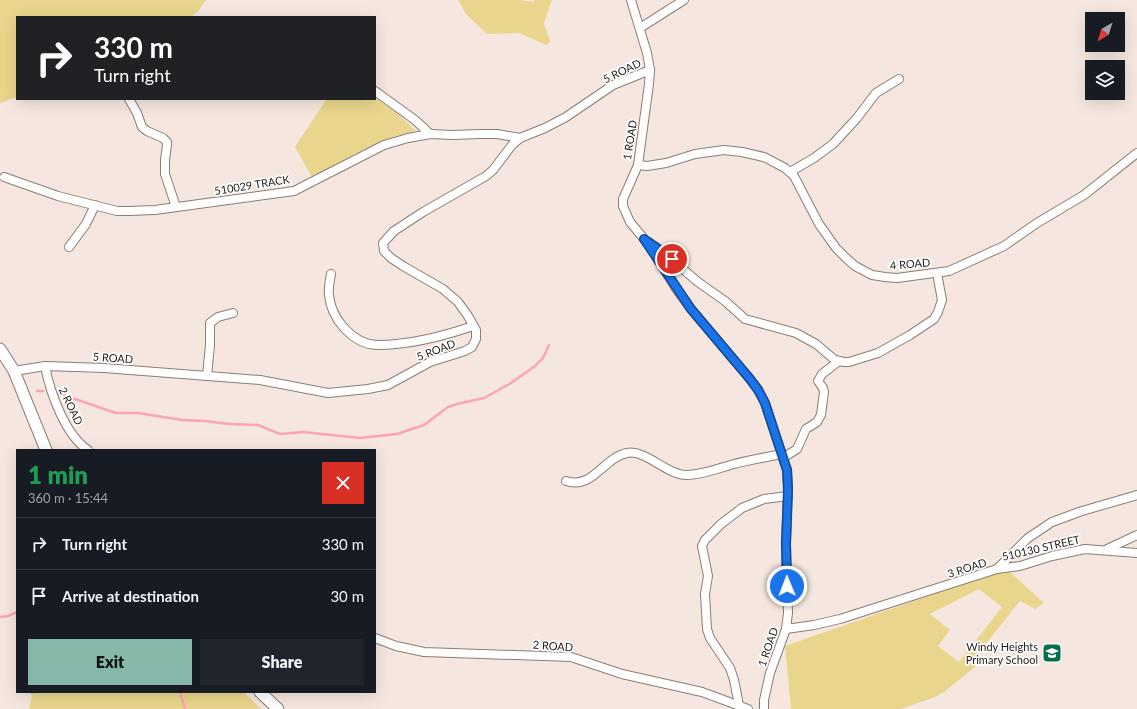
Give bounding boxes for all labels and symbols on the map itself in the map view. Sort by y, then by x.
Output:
north arrow [1085,12,1125,52]
street label: 5 ROAD [601,56,643,85]
street label: 1 ROAD [620,119,639,161]
street label: 510029 TRACK [213,172,291,197]
pin [655,242,689,276]
street label: 4 ROAD [889,255,931,272]
street label: 5 ROAD [415,336,457,363]
street label: 5 ROAD [92,350,134,365]
street label: 2 ROAD [57,385,86,427]
street label: 510130 STREET [1001,532,1082,563]
street label: 3 ROAD [946,555,988,580]
position arrow [766,565,808,607]
street label: 1 ROAD [755,626,780,668]
street label: 2 ROAD [532,638,574,653]
place label: Windy Heights Primary School [966,640,1038,666]
school or university icon: Windy Heights Primary School [1041,642,1063,664]

